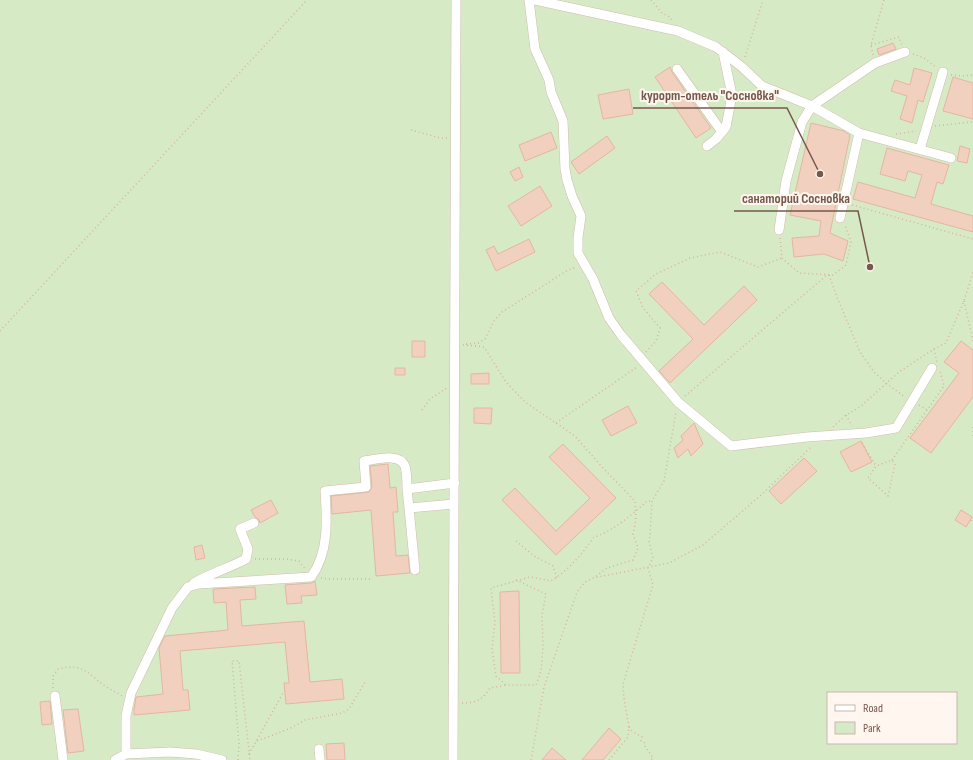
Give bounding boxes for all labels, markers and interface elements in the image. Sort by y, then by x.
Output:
callout: курорт-отель "Сосновка" [633,82,787,108]
text: курорт-отель "Сосновка" [641,87,779,104]
callout: санаторий Сосновка [734,185,858,211]
text: санаторий Сосновка [742,190,850,207]
legend [827,692,957,744]
text: Road [863,701,883,716]
text: Park [863,721,881,736]

